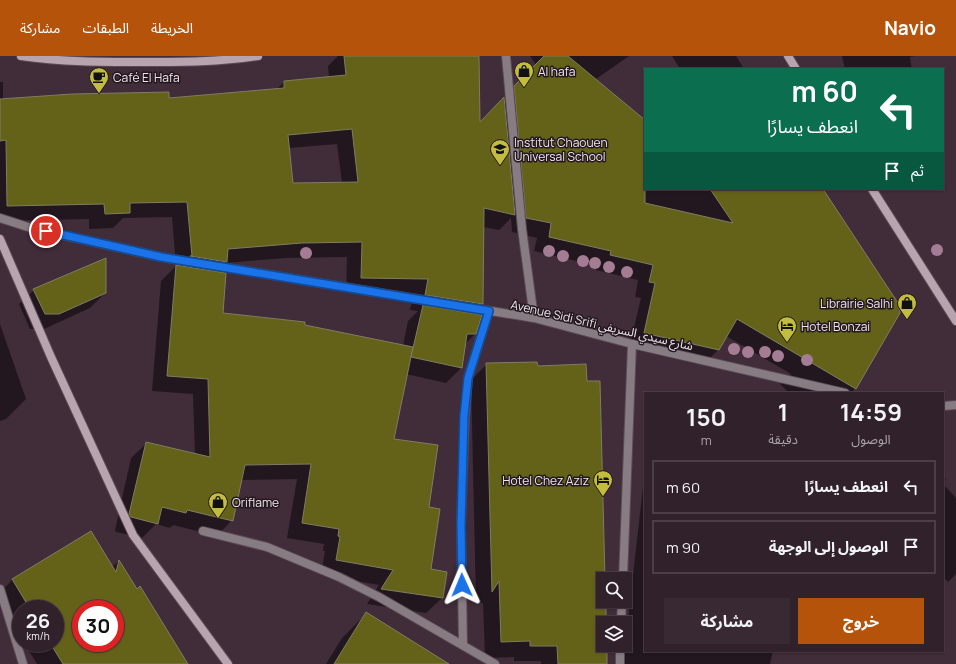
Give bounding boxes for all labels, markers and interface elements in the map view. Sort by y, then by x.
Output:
text: Navio [884,15,936,41]
text: مشاركة [20,18,60,37]
text: الطبقات [82,18,129,37]
text: الخريطة [151,18,193,37]
shop icon: Al hafa [513,60,535,88]
place label: Al hafa [538,63,575,80]
cafe icon: Café El Hafa [88,66,110,94]
place label: Café El Hafa [113,69,180,86]
text: 60 m [791,72,858,110]
icon: left [872,84,924,136]
text: انعطف يسارًا [767,114,858,138]
place label: Institut Chaouen Universal School [514,134,608,165]
school or university icon: Institut Chaouen Universal School [489,138,511,166]
icon: arrive [881,160,903,182]
text: ثم [911,160,924,181]
pin [29,214,63,248]
icon: arrive [35,220,57,242]
shop icon: Librairie Salhi [896,292,918,320]
place label: Librairie Salhi [820,295,893,312]
street label: Avenue Sidi Srifi شارع سيدي السريفي [509,296,695,356]
hotel icon: Hotel Bonzai [776,315,798,343]
place label: Hotel Bonzai [801,318,870,335]
text: 1 [778,395,788,428]
text: 14:59 [840,395,902,428]
text: 150 [686,400,726,433]
text: دقيقة [768,430,798,448]
text: الوصول [851,430,891,448]
text: m [701,431,712,449]
hotel icon: Hotel Chez Aziz [592,469,614,497]
place label: Hotel Chez Aziz [502,472,589,489]
text: انعطف يسارًا [804,476,888,497]
icon: left [900,476,922,498]
text: 60 m [666,477,700,498]
shop icon: Oriflame [207,491,229,519]
place label: Oriflame [232,494,279,511]
text: الوصول إلى الوجهة [769,536,888,557]
icon: arrive [900,536,922,558]
text: 90 m [666,537,700,558]
position arrow [441,564,483,606]
map controls [596,572,632,652]
button: search [596,572,632,608]
button: مشاركة [664,598,790,644]
button: خروج [798,598,924,644]
speed limit sign: 30 [72,600,124,652]
text: 26 [26,607,50,634]
button: layers [596,616,632,652]
text: km/h [26,629,50,643]

